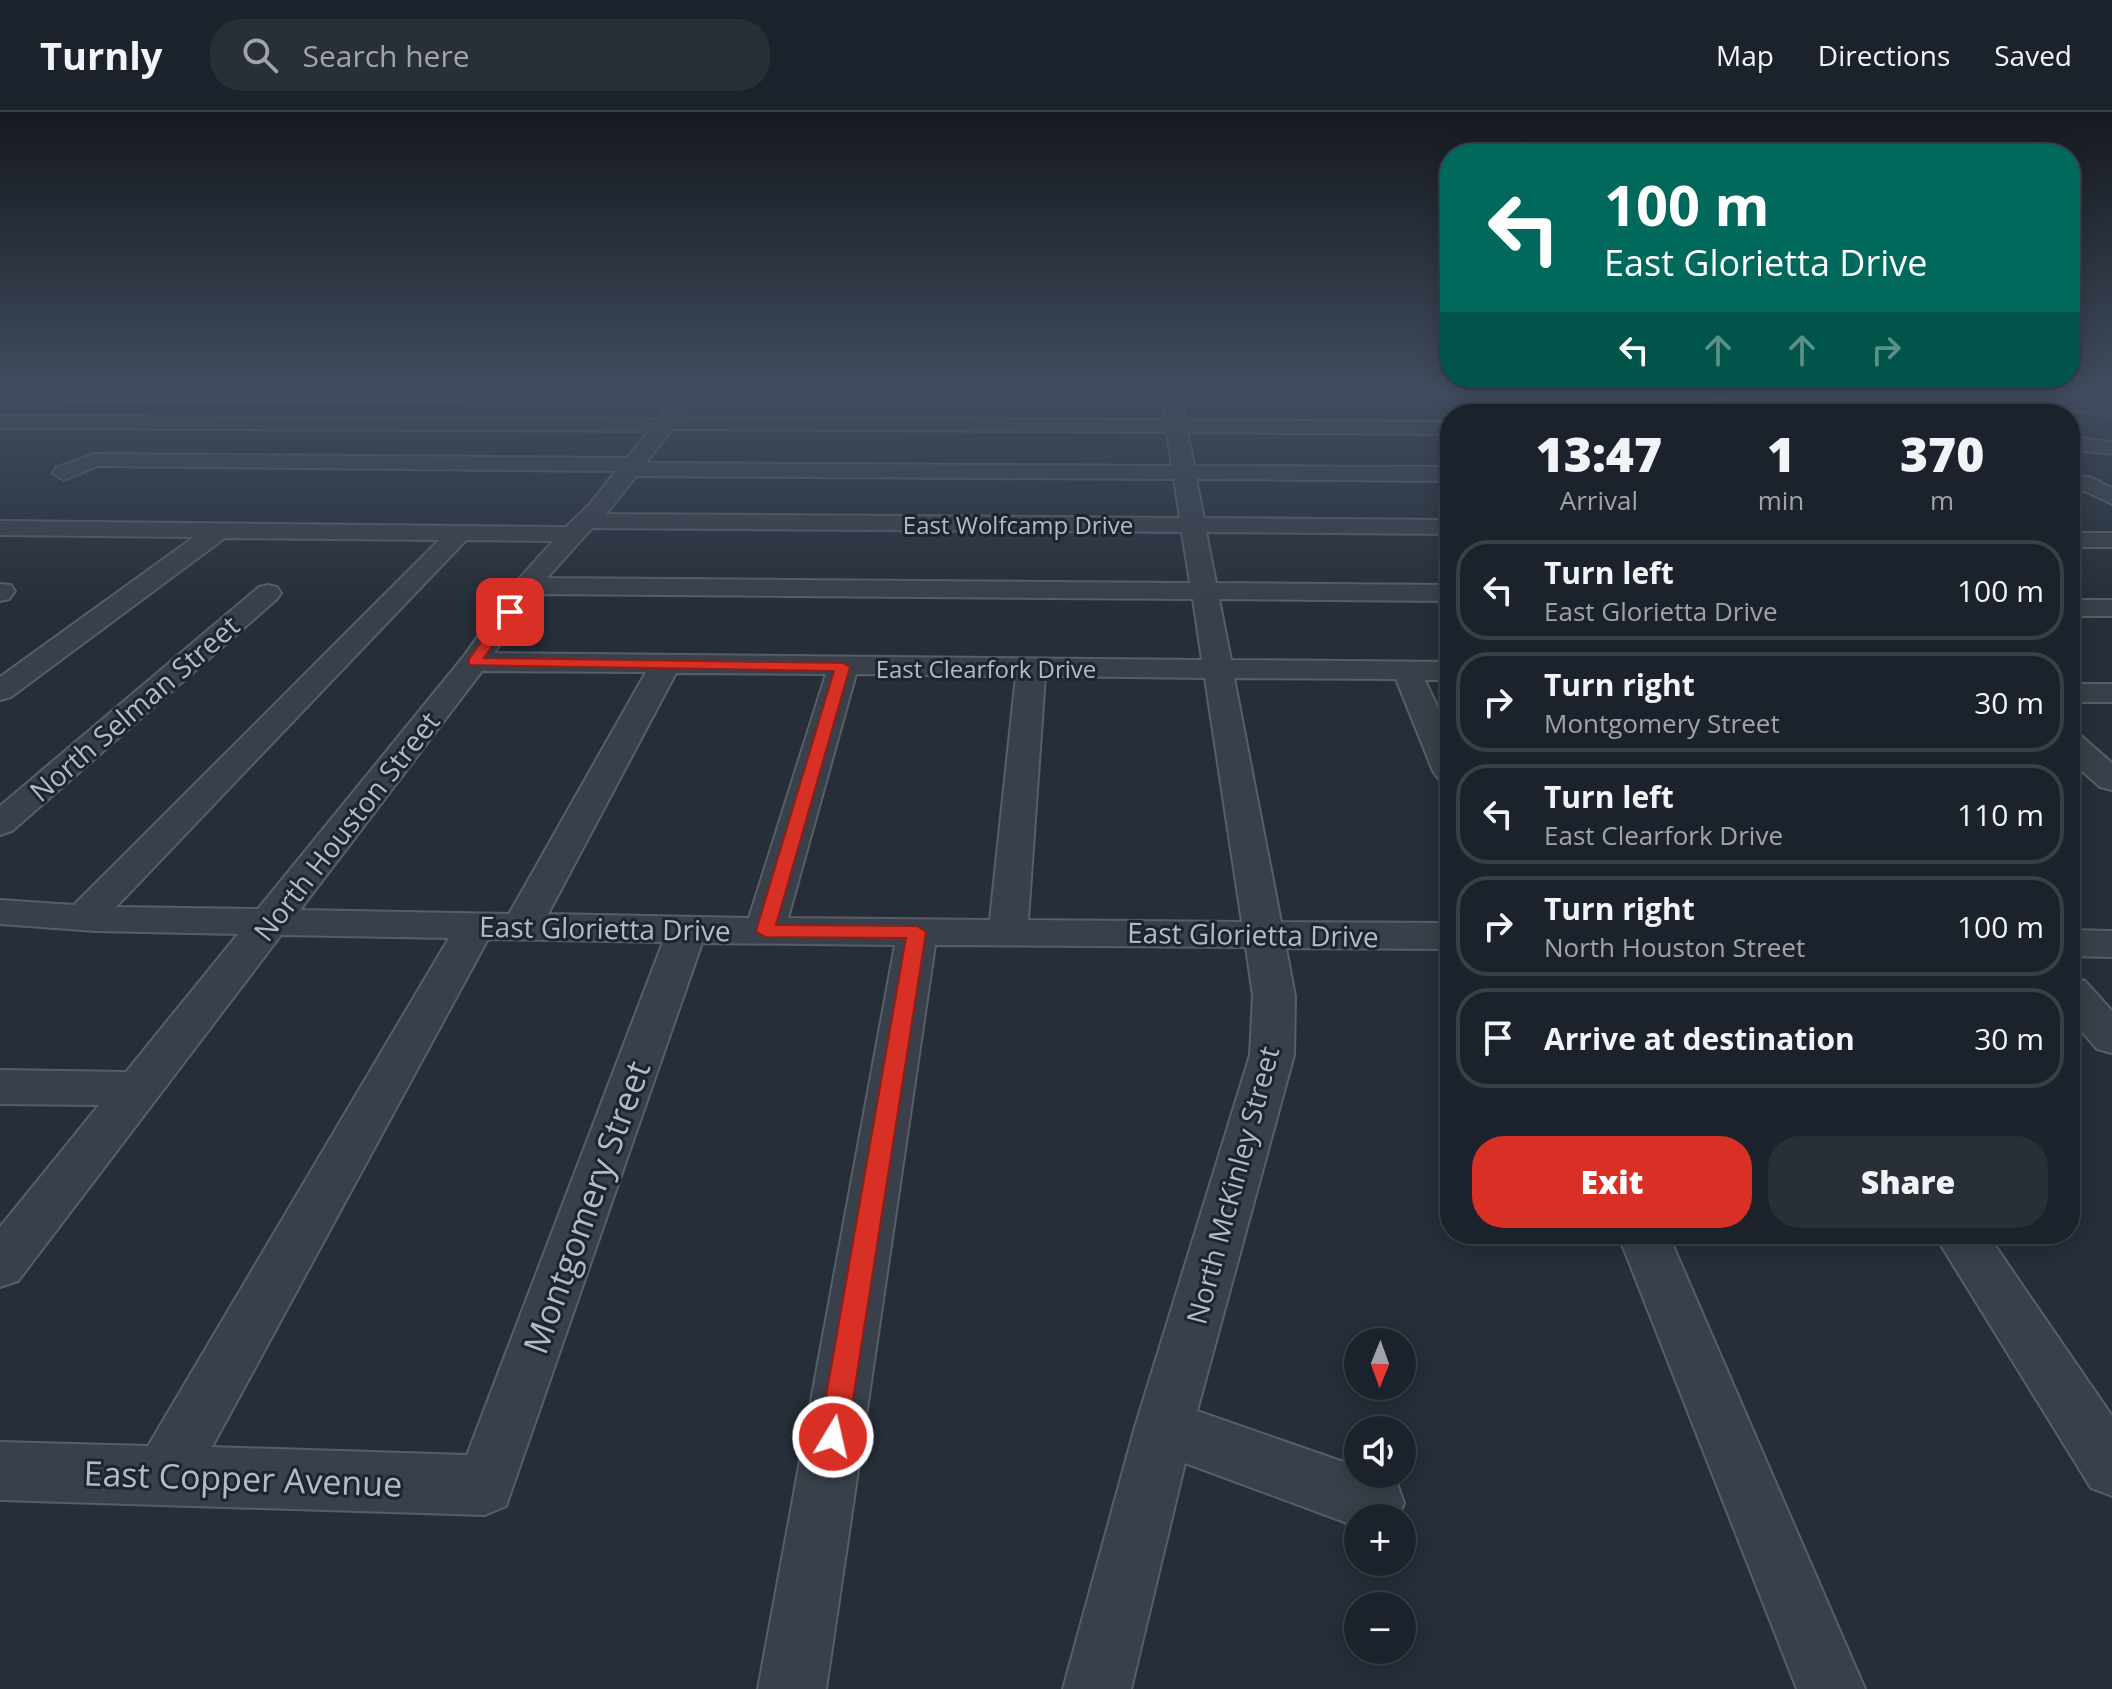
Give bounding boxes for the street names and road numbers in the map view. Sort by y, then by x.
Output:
street label: East Wolfcamp Drive [903,508,1133,541]
street label: North Selman Street [21,606,247,810]
street label: East Clearfork Drive [876,652,1096,685]
street label: North Houston Street [244,703,448,949]
street label: East Glorietta Drive [479,907,731,949]
street label: East Glorietta Drive [1127,913,1379,955]
street label: North McKinley Street [1177,1042,1287,1328]
street label: Montgomery Street [512,1054,660,1360]
street label: East Copper Avenue [83,1449,403,1507]

